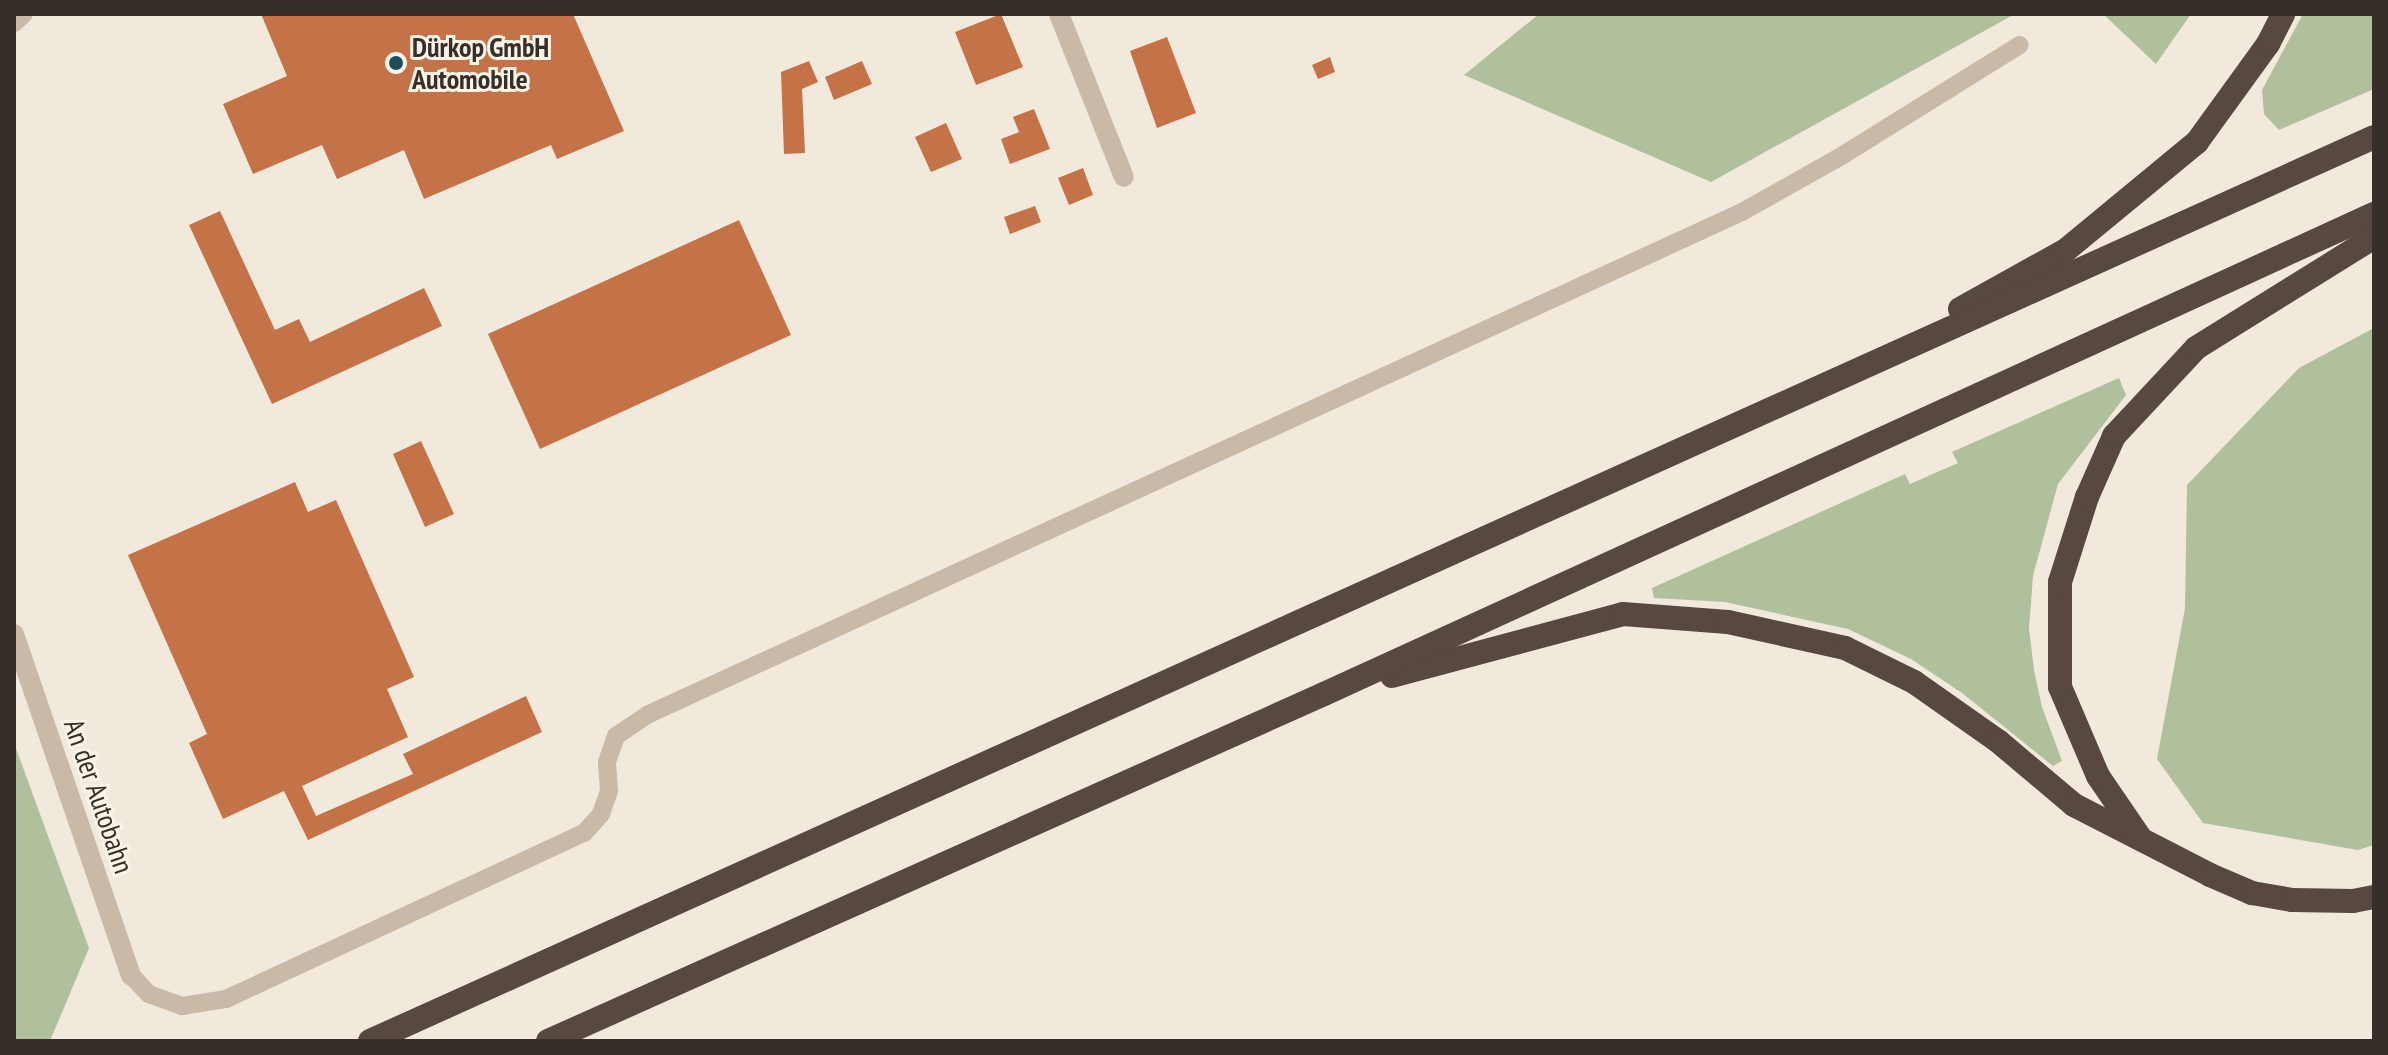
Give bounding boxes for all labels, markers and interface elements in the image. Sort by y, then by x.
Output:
place label: Dürkop GmbH Automobile [412,30,550,96]
marker: Dürkop GmbH Automobile [387,54,405,72]
street label: An der Autobahn [57,714,141,878]

